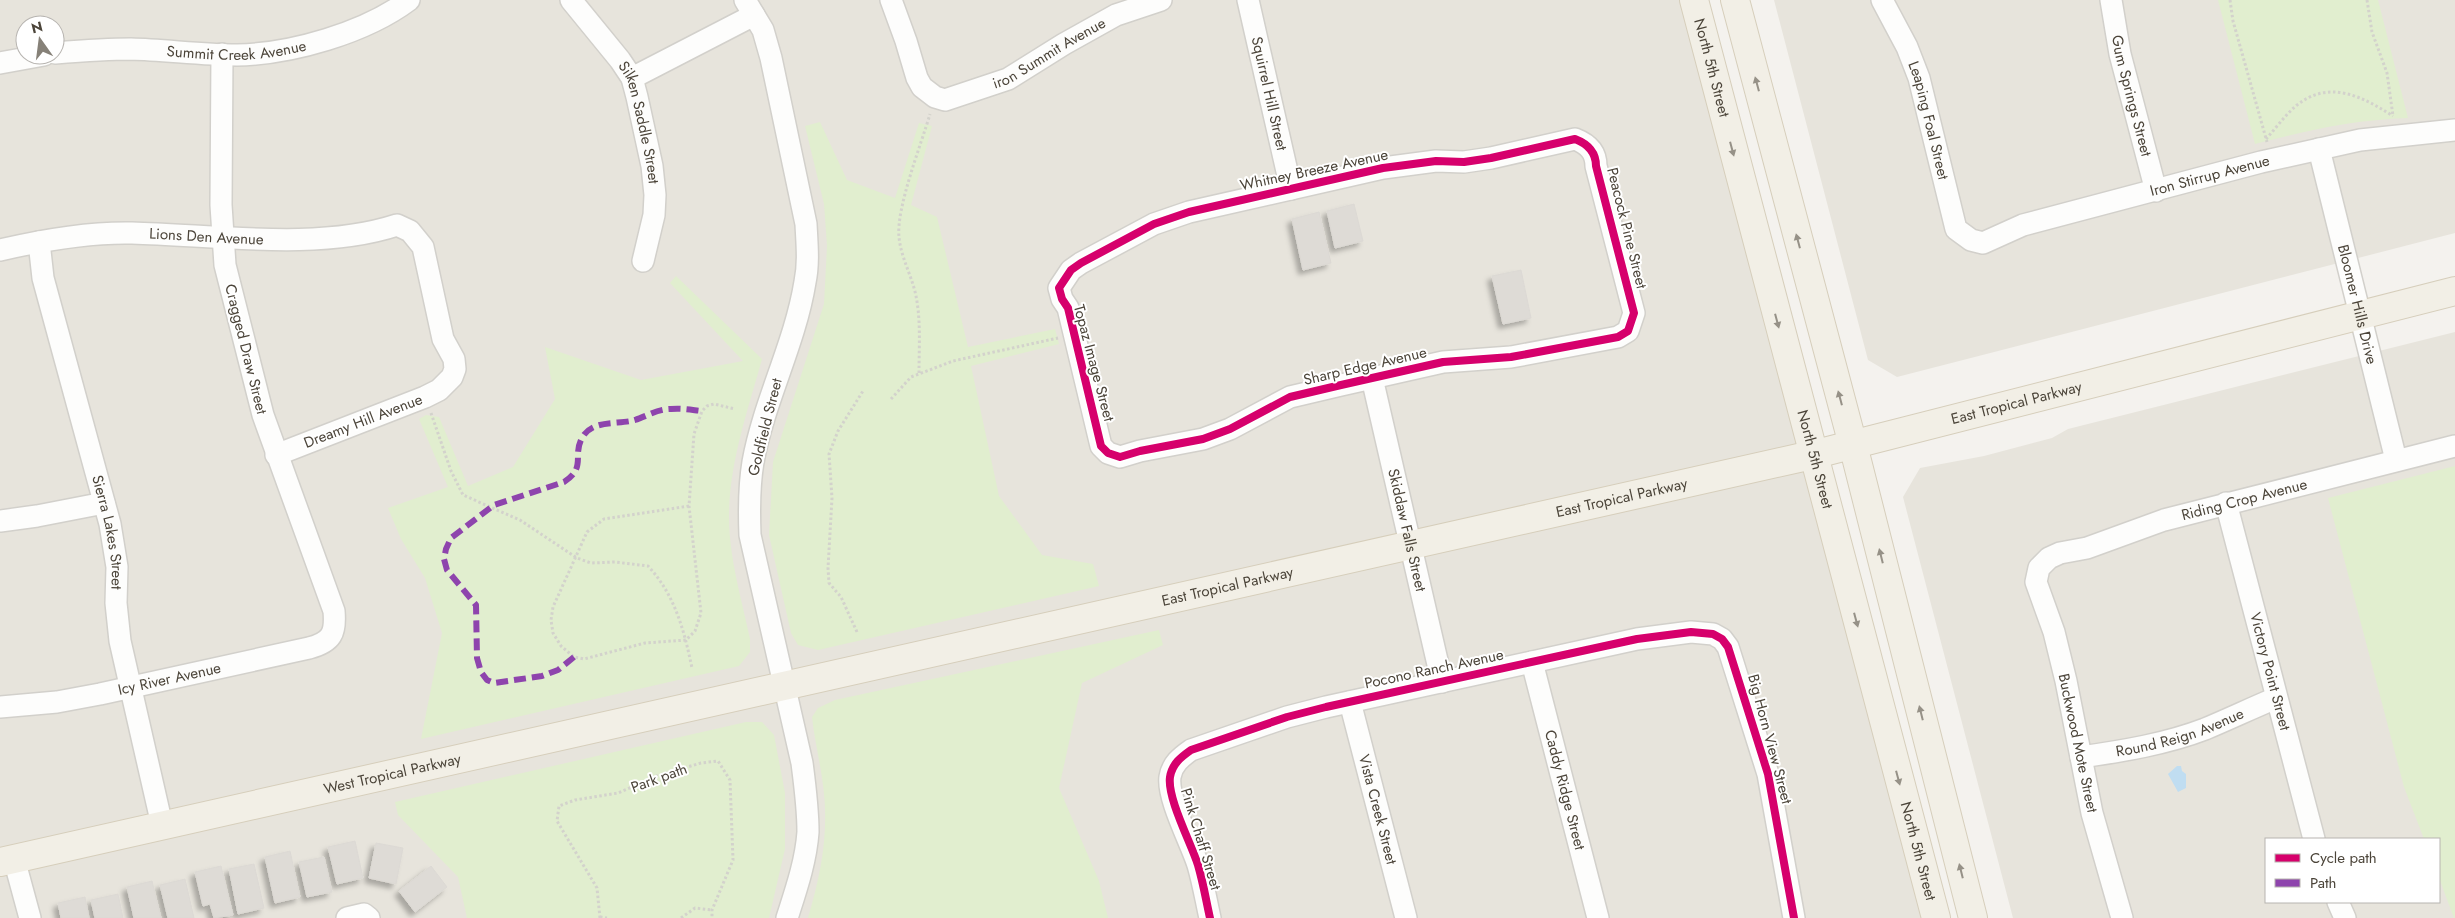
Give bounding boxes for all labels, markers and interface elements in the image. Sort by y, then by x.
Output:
street label: iron Summit Avenue [990,12,1110,94]
north arrow [15,15,65,65]
text: N [29,16,45,38]
street label: North 5th Street [1688,16,1735,120]
street label: Gum Springs Street [2106,33,2158,159]
street label: Squirrel Hill Street [1246,34,1293,153]
street label: Summit Creek Avenue [166,35,309,66]
street label: Silken Saddle Street [613,57,665,185]
street label: Leaping Foal Street [1903,58,1955,182]
one-way arrow [1753,76,1761,92]
one-way arrow [1729,141,1737,156]
street label: Whitney Breeze Avenue [1238,144,1390,196]
street label: Iron Stirrup Avenue [2147,149,2272,202]
street label: Peacock Pine Street [1601,165,1653,291]
street label: Lions Den Avenue [149,223,264,250]
one-way arrow [1794,234,1802,249]
street label: Bloomer Hills Drive [2332,242,2383,367]
street label: Cragged Draw Street [219,282,273,417]
street label: Topaz Image Street [1068,302,1120,424]
one-way arrow [1774,314,1782,329]
street label: Sharp Edge Avenue [1301,341,1429,391]
street label: Goldfield Street [742,375,788,478]
street label: East Tropical Parkway [1949,376,2084,430]
street label: Dreamy Hill Avenue [300,388,426,454]
one-way arrow [1836,391,1844,406]
street label: North 5th Street [1792,408,1839,511]
street label: Skiddaw Falls Street [1382,466,1432,594]
street label: Sierra Lakes Street [86,472,128,590]
street label: East Tropical Parkway [1554,472,1690,523]
street label: Riding Crop Avenue [2179,473,2310,526]
one-way arrow [1877,548,1885,563]
street label: East Tropical Parkway [1159,561,1296,612]
street label: Victory Point Street [2244,610,2296,733]
one-way arrow [1853,613,1861,628]
street label: Pocono Ranch Avenue [1362,643,1506,694]
street label: Icy River Avenue [116,657,223,701]
street label: Buckwood Mote Street [2053,671,2104,815]
street label: Big Horn View Street [1742,672,1798,807]
street label: Round Reign Avenue [2114,702,2248,762]
one-way arrow [1917,706,1925,721]
street label: Caddy Ridge Street [1539,727,1591,853]
street label: West Tropical Parkway [321,748,463,800]
street label: Vista Creek Street [1353,752,1403,867]
street label: Park path [628,758,690,798]
one-way arrow [1895,770,1903,785]
street label: Pink Chaff Street [1175,785,1227,893]
street label: North 5th Street [1895,799,1942,903]
legend [2265,838,2440,903]
text: Cycle path [2310,847,2377,869]
one-way arrow [1957,863,1965,878]
text: Path [2310,872,2336,894]

